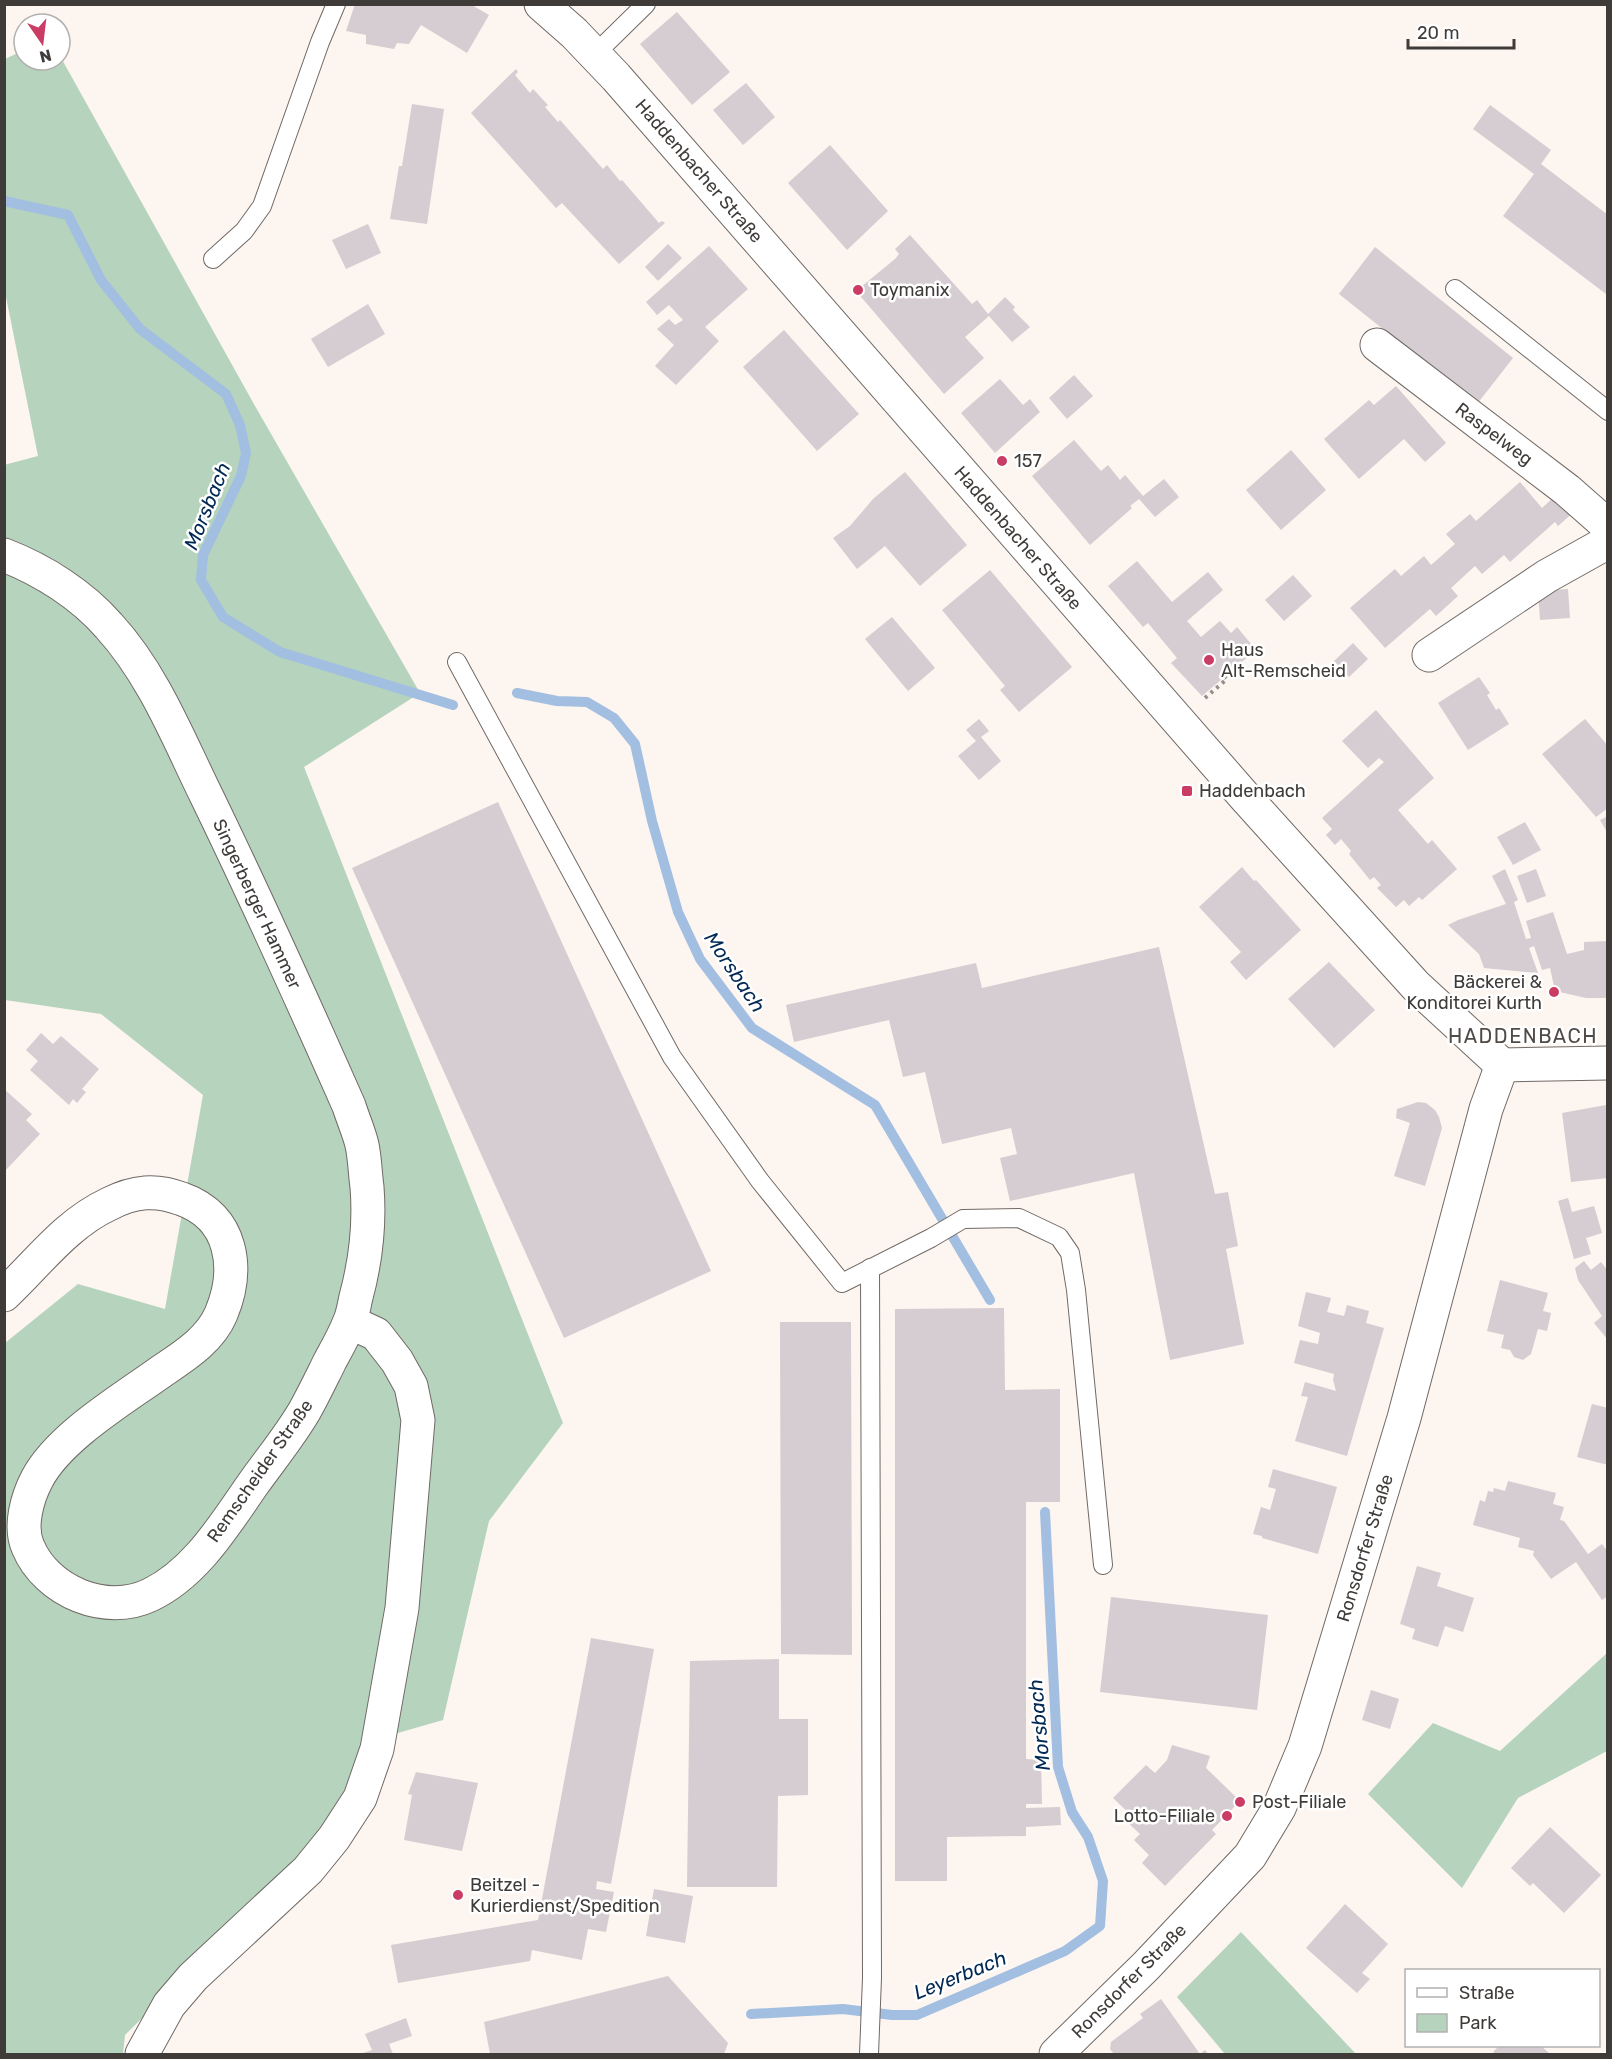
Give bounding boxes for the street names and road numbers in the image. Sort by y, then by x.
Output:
street label: Haddenbacher Straße [631,95,767,247]
street label: Raspelweg [1451,398,1537,470]
street label: Haddenbacher Straße [950,462,1086,614]
street label: Singerberger Hammer [208,816,306,993]
street label: Remscheider Straße [202,1395,318,1547]
street label: Ronsdorfer Straße [1332,1472,1398,1624]
street label: Ronsdorfer Straße [1067,1919,1191,2043]

